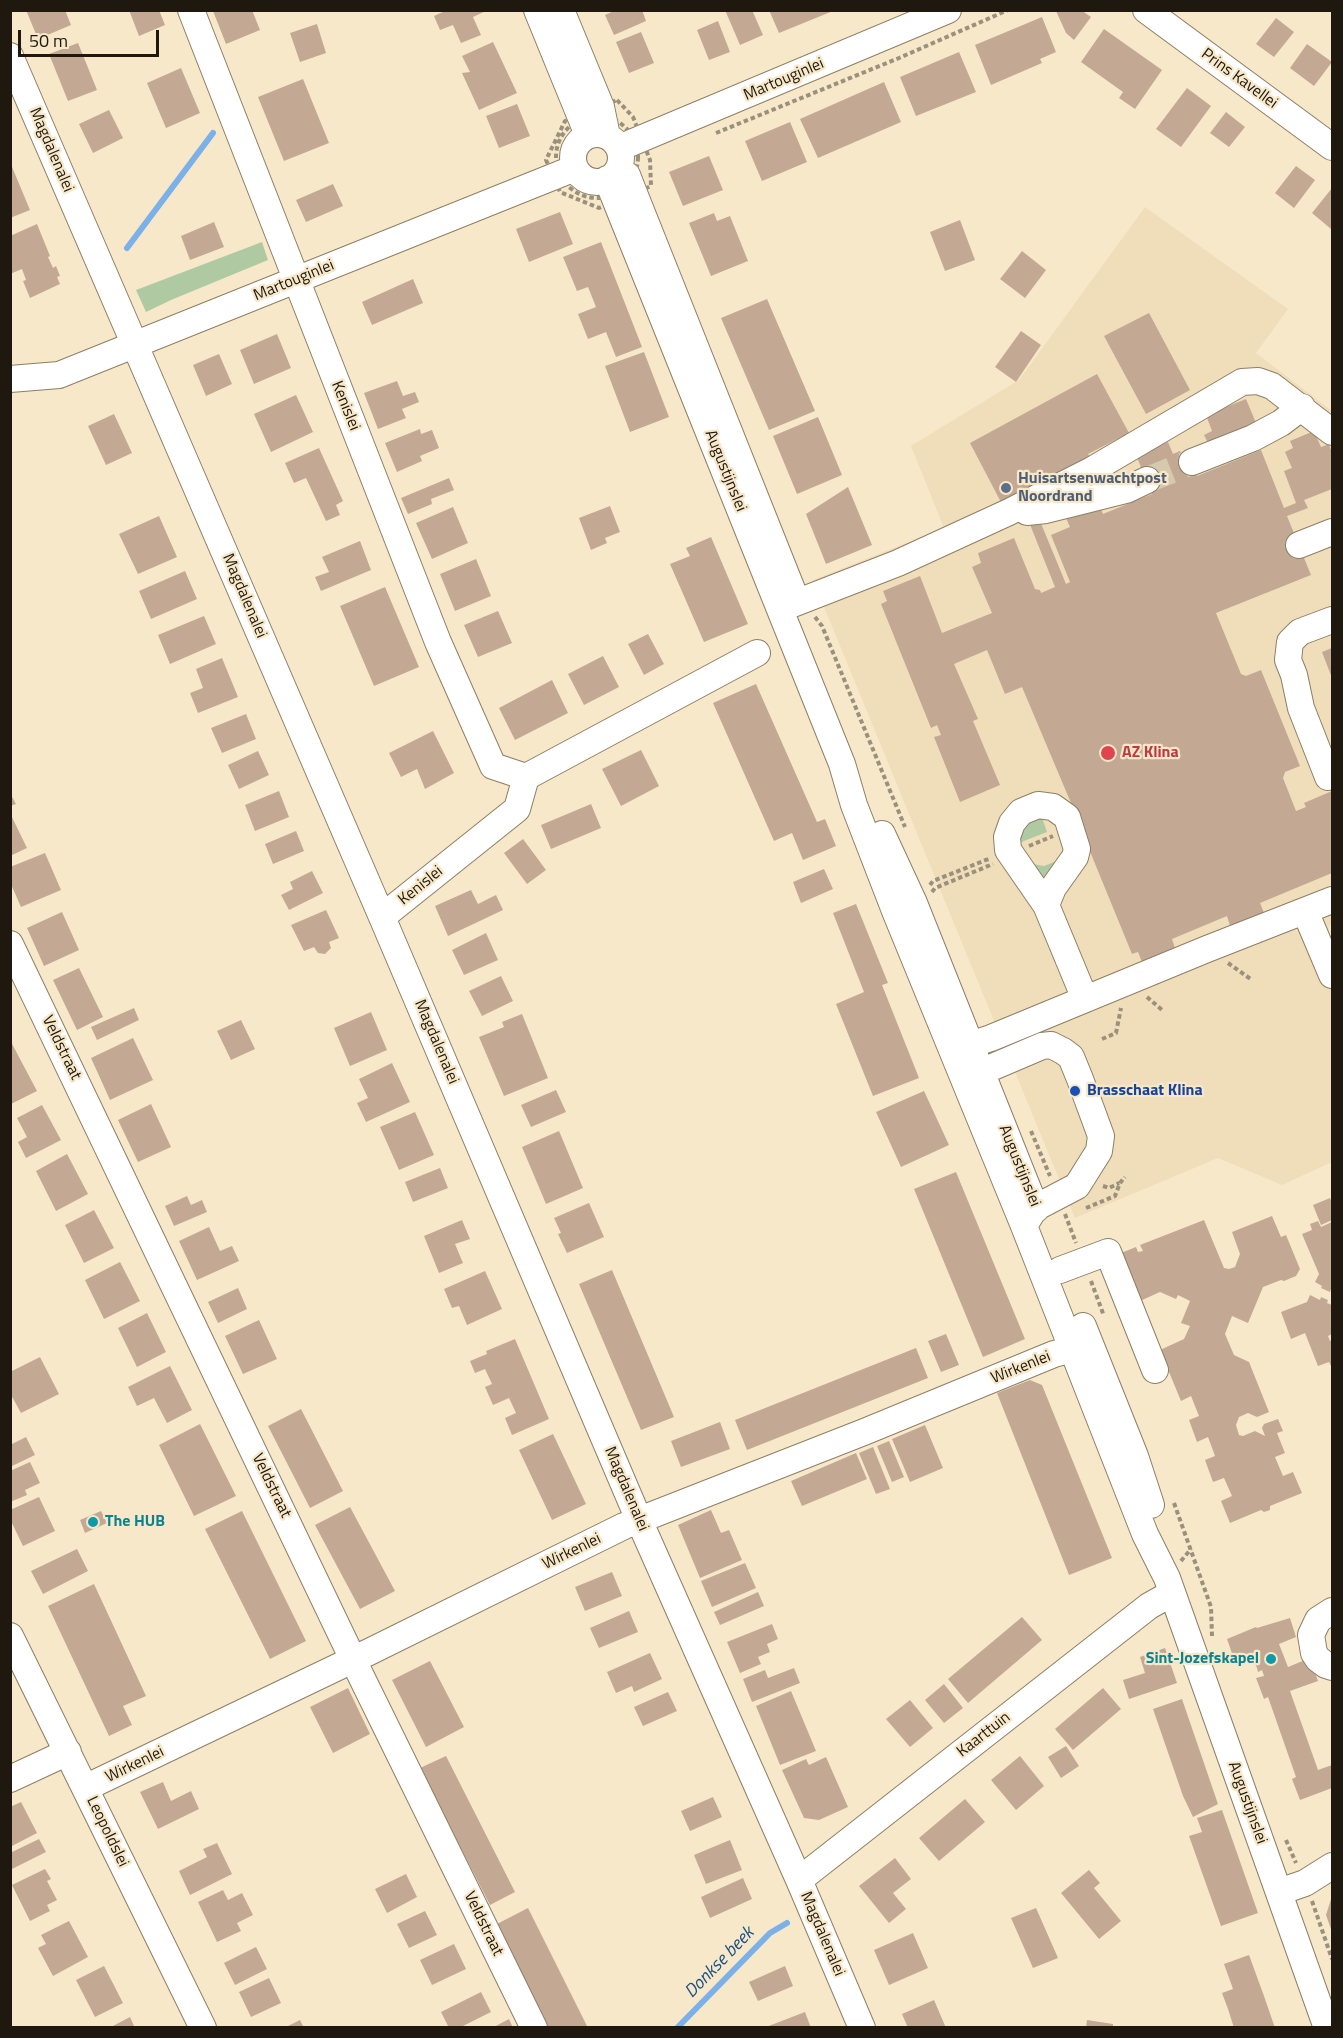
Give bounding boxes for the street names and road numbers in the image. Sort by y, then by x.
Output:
street label: Prins Kavellei [1197,45,1281,113]
street label: Martouginlei [741,55,827,105]
street label: Magdalenalei [25,105,77,195]
street label: Martouginlei [251,256,337,306]
street label: Kenislei [326,378,364,434]
street label: Augustijnslei [700,427,750,515]
street label: Magdalenalei [218,551,270,641]
street label: Kenislei [395,862,447,910]
street label: Magdalenalei [410,997,462,1087]
street label: Veldstraat [37,1013,85,1083]
street label: Augustijnslei [994,1122,1044,1210]
street label: Wirkenlei [988,1347,1054,1389]
street label: Magdalenalei [600,1444,652,1534]
street label: Veldstraat [247,1451,295,1521]
street label: Wirkenlei [540,1530,604,1574]
street label: Kaarttuin [953,1708,1015,1762]
street label: Wirkenlei [103,1743,167,1787]
street label: Augustijnslei [1223,1759,1271,1847]
street label: Leopoldslei [82,1794,132,1870]
street label: Veldstraat [459,1889,507,1959]
street label: Magdalenalei [796,1889,848,1979]

